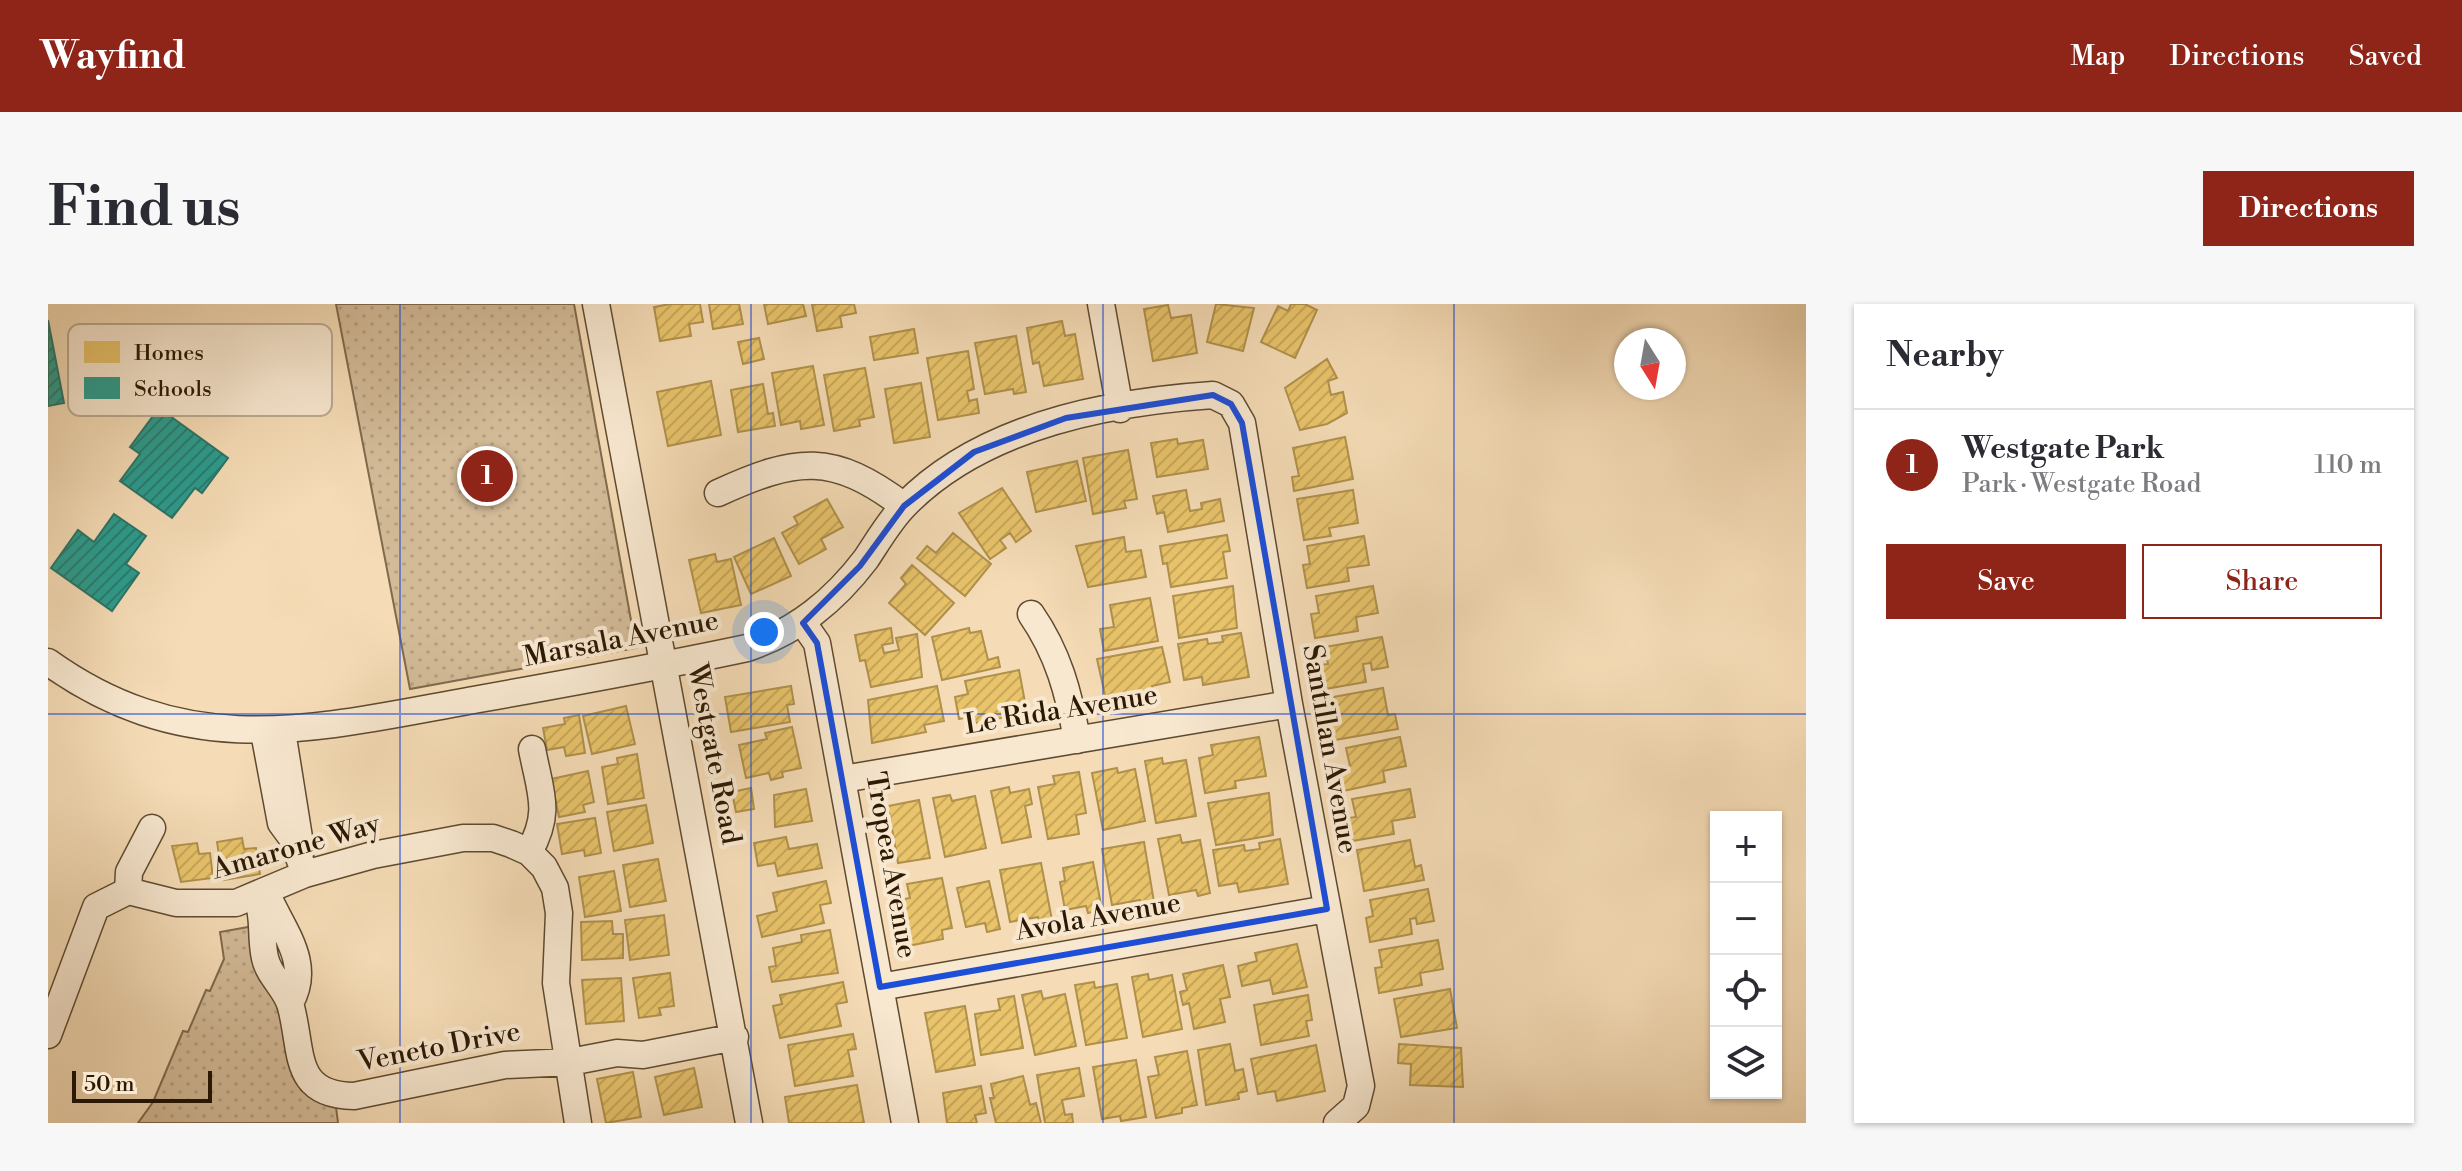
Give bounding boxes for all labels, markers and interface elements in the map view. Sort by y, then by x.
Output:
text: Wayfind [40,33,186,80]
text: Map [2070,39,2125,74]
text: Directions [2169,39,2304,74]
text: Saved [2348,39,2422,74]
button: Directions [2203,171,2414,246]
text: Find us [48,173,241,243]
legend [68,324,332,416]
north arrow [1614,328,1686,400]
text: Nearby [1886,335,2004,377]
text: Homes [134,340,204,367]
text: Schools [134,376,212,403]
text: Westgate Park [1962,430,2164,468]
pin: 1 [461,446,513,506]
text: 1 [1906,449,1918,481]
text: 110 m [2314,449,2382,481]
text: Park · Westgate Road [1962,468,2201,500]
button: Save [1886,544,2126,619]
button: Share [2142,544,2382,619]
street label: Marsala Avenue [520,603,722,675]
your location [744,612,784,652]
street label: Santillan Avenue [1294,642,1366,856]
street label: Westgate Road [679,660,749,847]
street label: Le Rida Avenue [962,677,1160,743]
street label: Tropea Avenue [857,769,925,961]
street label: Amarone Way [207,806,384,888]
map controls [1710,811,1782,1099]
button: + [1710,811,1782,883]
button: − [1710,883,1782,955]
street label: Avola Avenue [1012,885,1183,949]
button: locate [1710,955,1782,1027]
street label: Veneto Drive [354,1014,523,1080]
button: layers [1710,1027,1782,1099]
scale bar [72,1067,212,1103]
text: 50 m [84,1071,135,1098]

